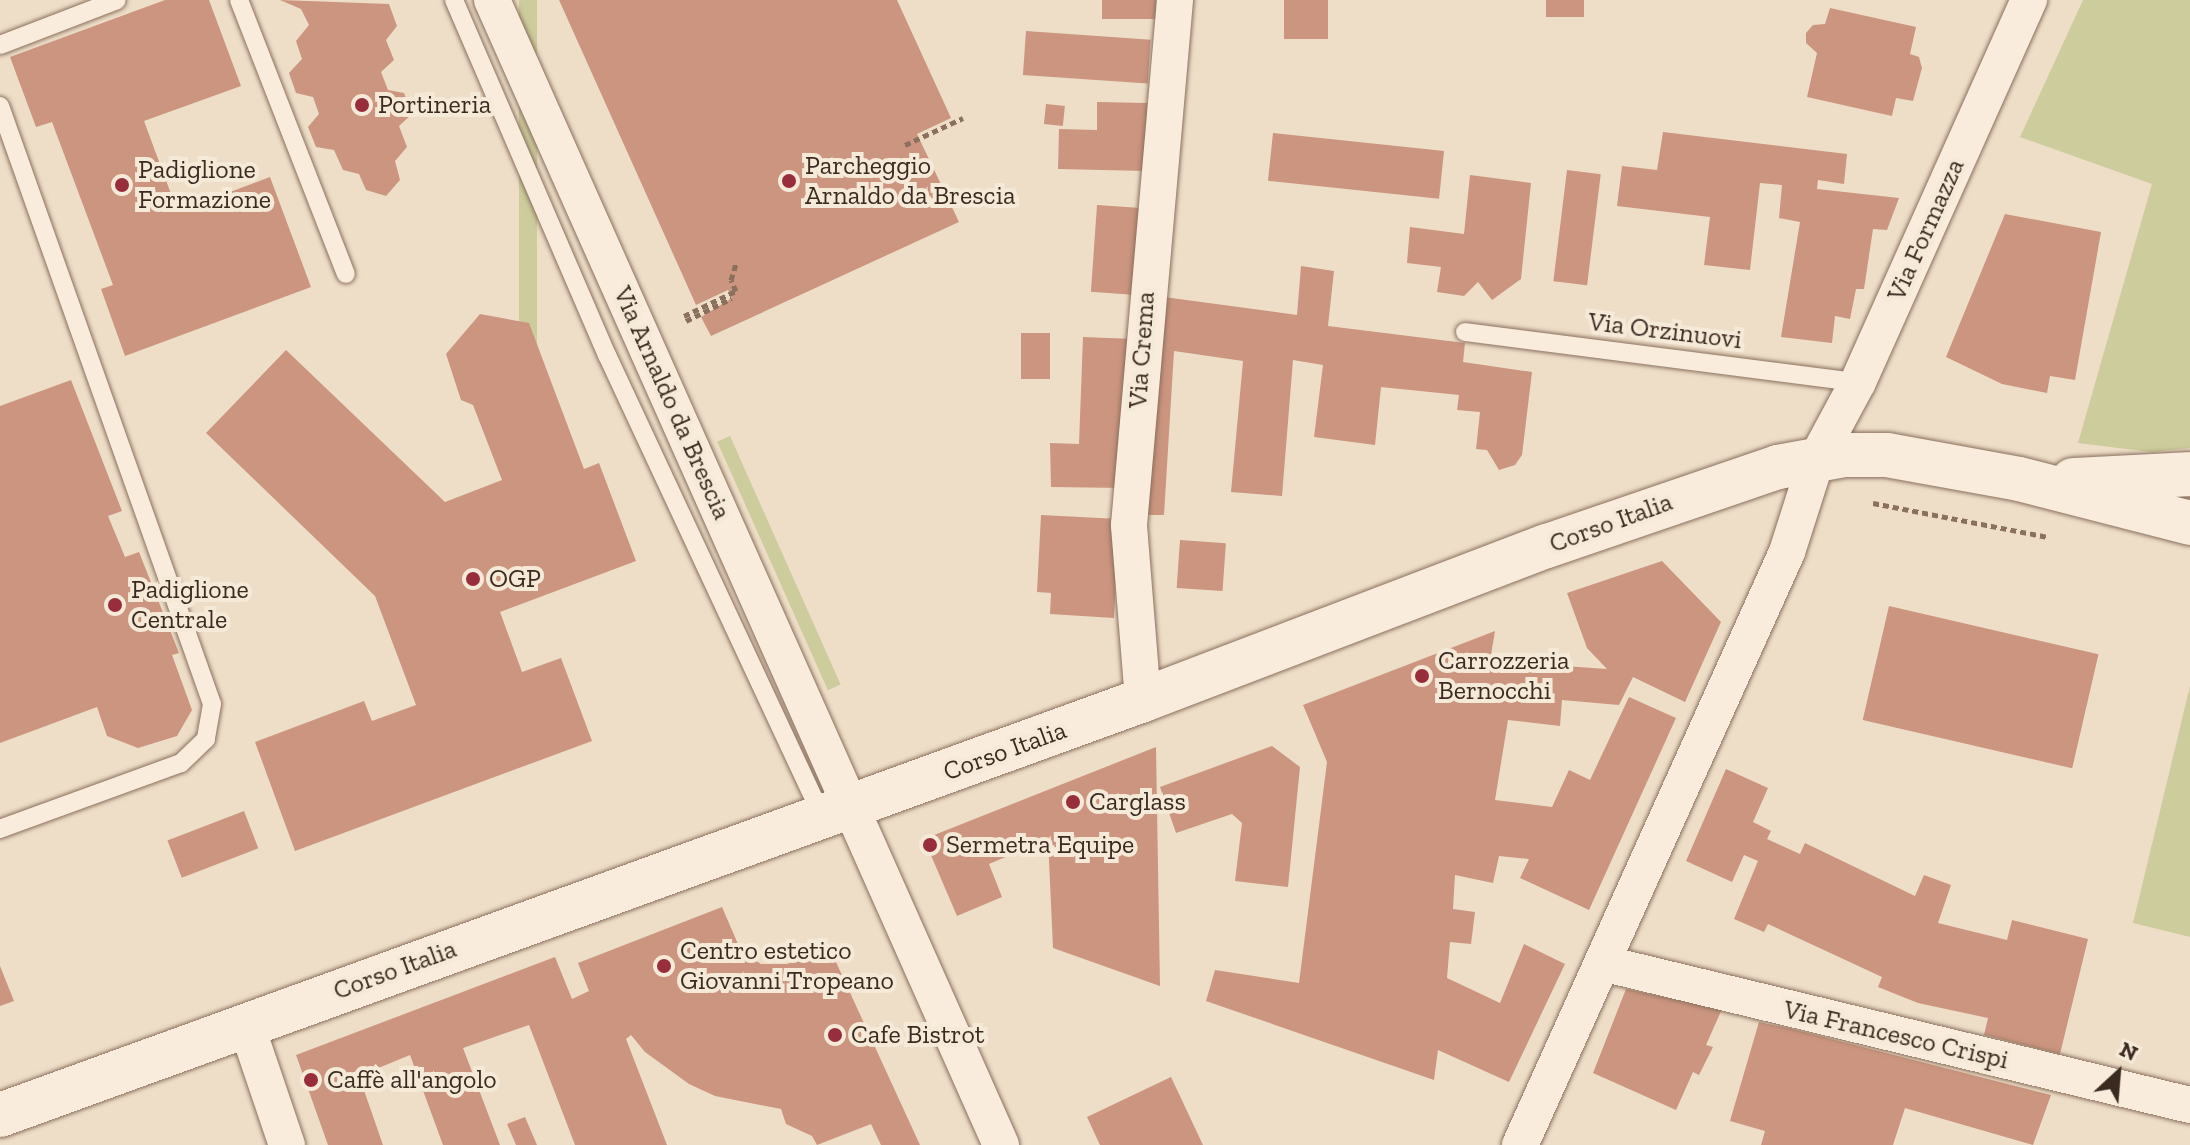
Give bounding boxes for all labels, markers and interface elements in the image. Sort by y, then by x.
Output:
place label: Portineria [378,89,491,121]
marker: Portineria [353,96,371,114]
place label: Parcheggio Arnaldo da Brescia [805,150,1015,212]
place label: Padiglione Formazione [138,154,271,216]
street label: Via Formazza [1881,154,1971,306]
marker: Parcheggio Arnaldo da Brescia [780,172,798,190]
marker: Padiglione Formazione [113,176,131,194]
street label: Via Arnaldo da Brescia [606,281,738,525]
street label: Via Crema [1122,291,1162,409]
street label: Via Orzinuovi [1587,306,1743,356]
street label: Corso Italia [1545,486,1677,560]
place label: OGP [489,563,541,595]
marker: OGP [464,570,482,588]
place label: Padiglione Centrale [131,574,249,636]
marker: Padiglione Centrale [106,596,124,614]
place label: Carrozzeria Bernocchi [1438,645,1570,706]
marker: Carrozzeria Bernocchi [1413,667,1431,685]
street label: Corso Italia [939,714,1071,788]
place label: Carglass [1089,786,1186,818]
marker: Carglass [1064,793,1082,811]
place label: Sermetra Equipe [946,829,1134,861]
marker: Sermetra Equipe [921,836,939,854]
street label: Corso Italia [329,933,461,1007]
place label: Centro estetico Giovanni Tropeano [680,935,894,996]
marker: Centro estetico Giovanni Tropeano [655,957,673,975]
street label: Via Francesco Crispi [1781,994,2011,1076]
place label: Cafe Bistrot [851,1019,985,1051]
marker: Cafe Bistrot [826,1026,844,1044]
north arrow [2078,1033,2158,1113]
text: N [2115,1035,2142,1067]
place label: Caffè all'angolo [327,1064,497,1096]
marker: Caffè all'angolo [302,1071,320,1089]

